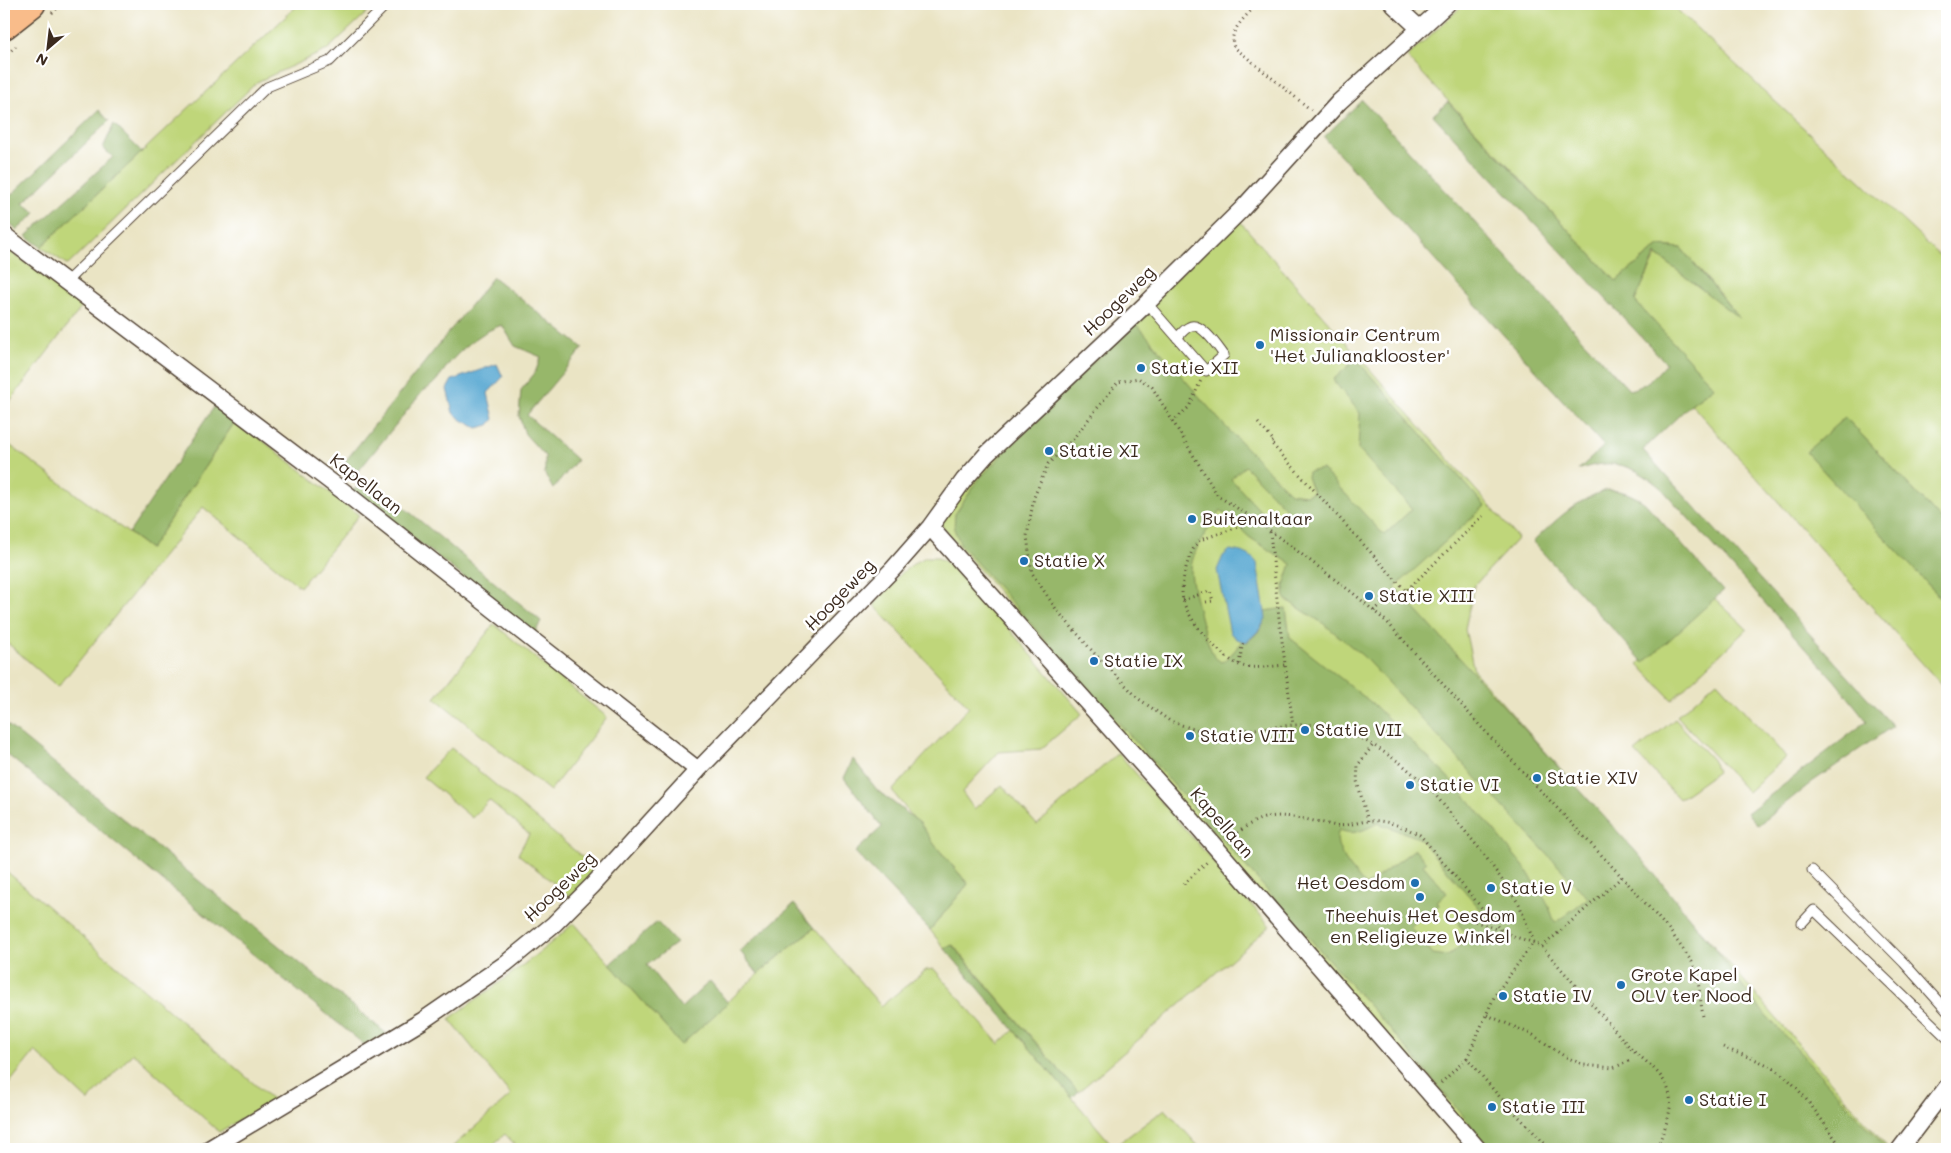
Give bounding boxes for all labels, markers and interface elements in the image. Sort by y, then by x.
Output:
north arrow [22,22,72,72]
text: N [33,49,51,71]
street label: Hoogeweg [1077,260,1159,341]
place label: Missionair Centrum 'Het Julianaklooster' [1270,322,1450,367]
marker: Missionair Centrum 'Het Julianaklooster' [1254,339,1266,351]
place label: Statie XII [1151,355,1238,379]
marker: Statie XII [1135,362,1147,374]
place label: Statie XI [1059,438,1139,462]
marker: Statie XI [1043,445,1055,457]
street label: Kapellaan [325,447,408,519]
place label: Buitenaltaar [1202,506,1313,530]
marker: Buitenaltaar [1186,513,1198,525]
place label: Statie X [1034,548,1106,572]
street label: Hoogeweg [799,553,880,635]
marker: Statie X [1018,555,1030,567]
place label: Statie XIII [1379,583,1474,607]
marker: Statie XIII [1363,590,1375,602]
place label: Statie IX [1104,648,1183,672]
marker: Statie IX [1088,655,1100,667]
place label: Statie VII [1315,717,1402,741]
place label: Statie VIII [1200,723,1295,747]
marker: Statie VII [1299,724,1311,736]
marker: Statie VIII [1184,730,1196,742]
place label: Statie XIV [1547,765,1638,789]
place label: Statie VI [1420,772,1499,796]
marker: Statie XIV [1531,772,1543,784]
marker: Statie VI [1404,779,1416,791]
street label: Kapellaan [1186,782,1260,863]
street label: Hoogeweg [518,846,600,927]
place label: Het Oesdom [1297,870,1405,894]
place label: Statie V [1501,875,1572,899]
marker: Het Oesdom [1409,877,1421,889]
marker: Statie V [1485,882,1497,894]
marker: Theehuis Het Oesdom en Religieuze Winkel [1414,891,1426,903]
place label: Theehuis Het Oesdom en Religieuze Winkel [1325,903,1515,948]
place label: Grote Kapel OLV ter Nood [1631,962,1752,1007]
marker: Grote Kapel OLV ter Nood [1615,979,1627,991]
place label: Statie IV [1513,983,1592,1007]
marker: Statie IV [1497,990,1509,1002]
place label: Statie I [1699,1087,1767,1111]
place label: Statie III [1502,1094,1585,1118]
marker: Statie I [1683,1094,1695,1106]
marker: Statie III [1486,1101,1498,1113]

